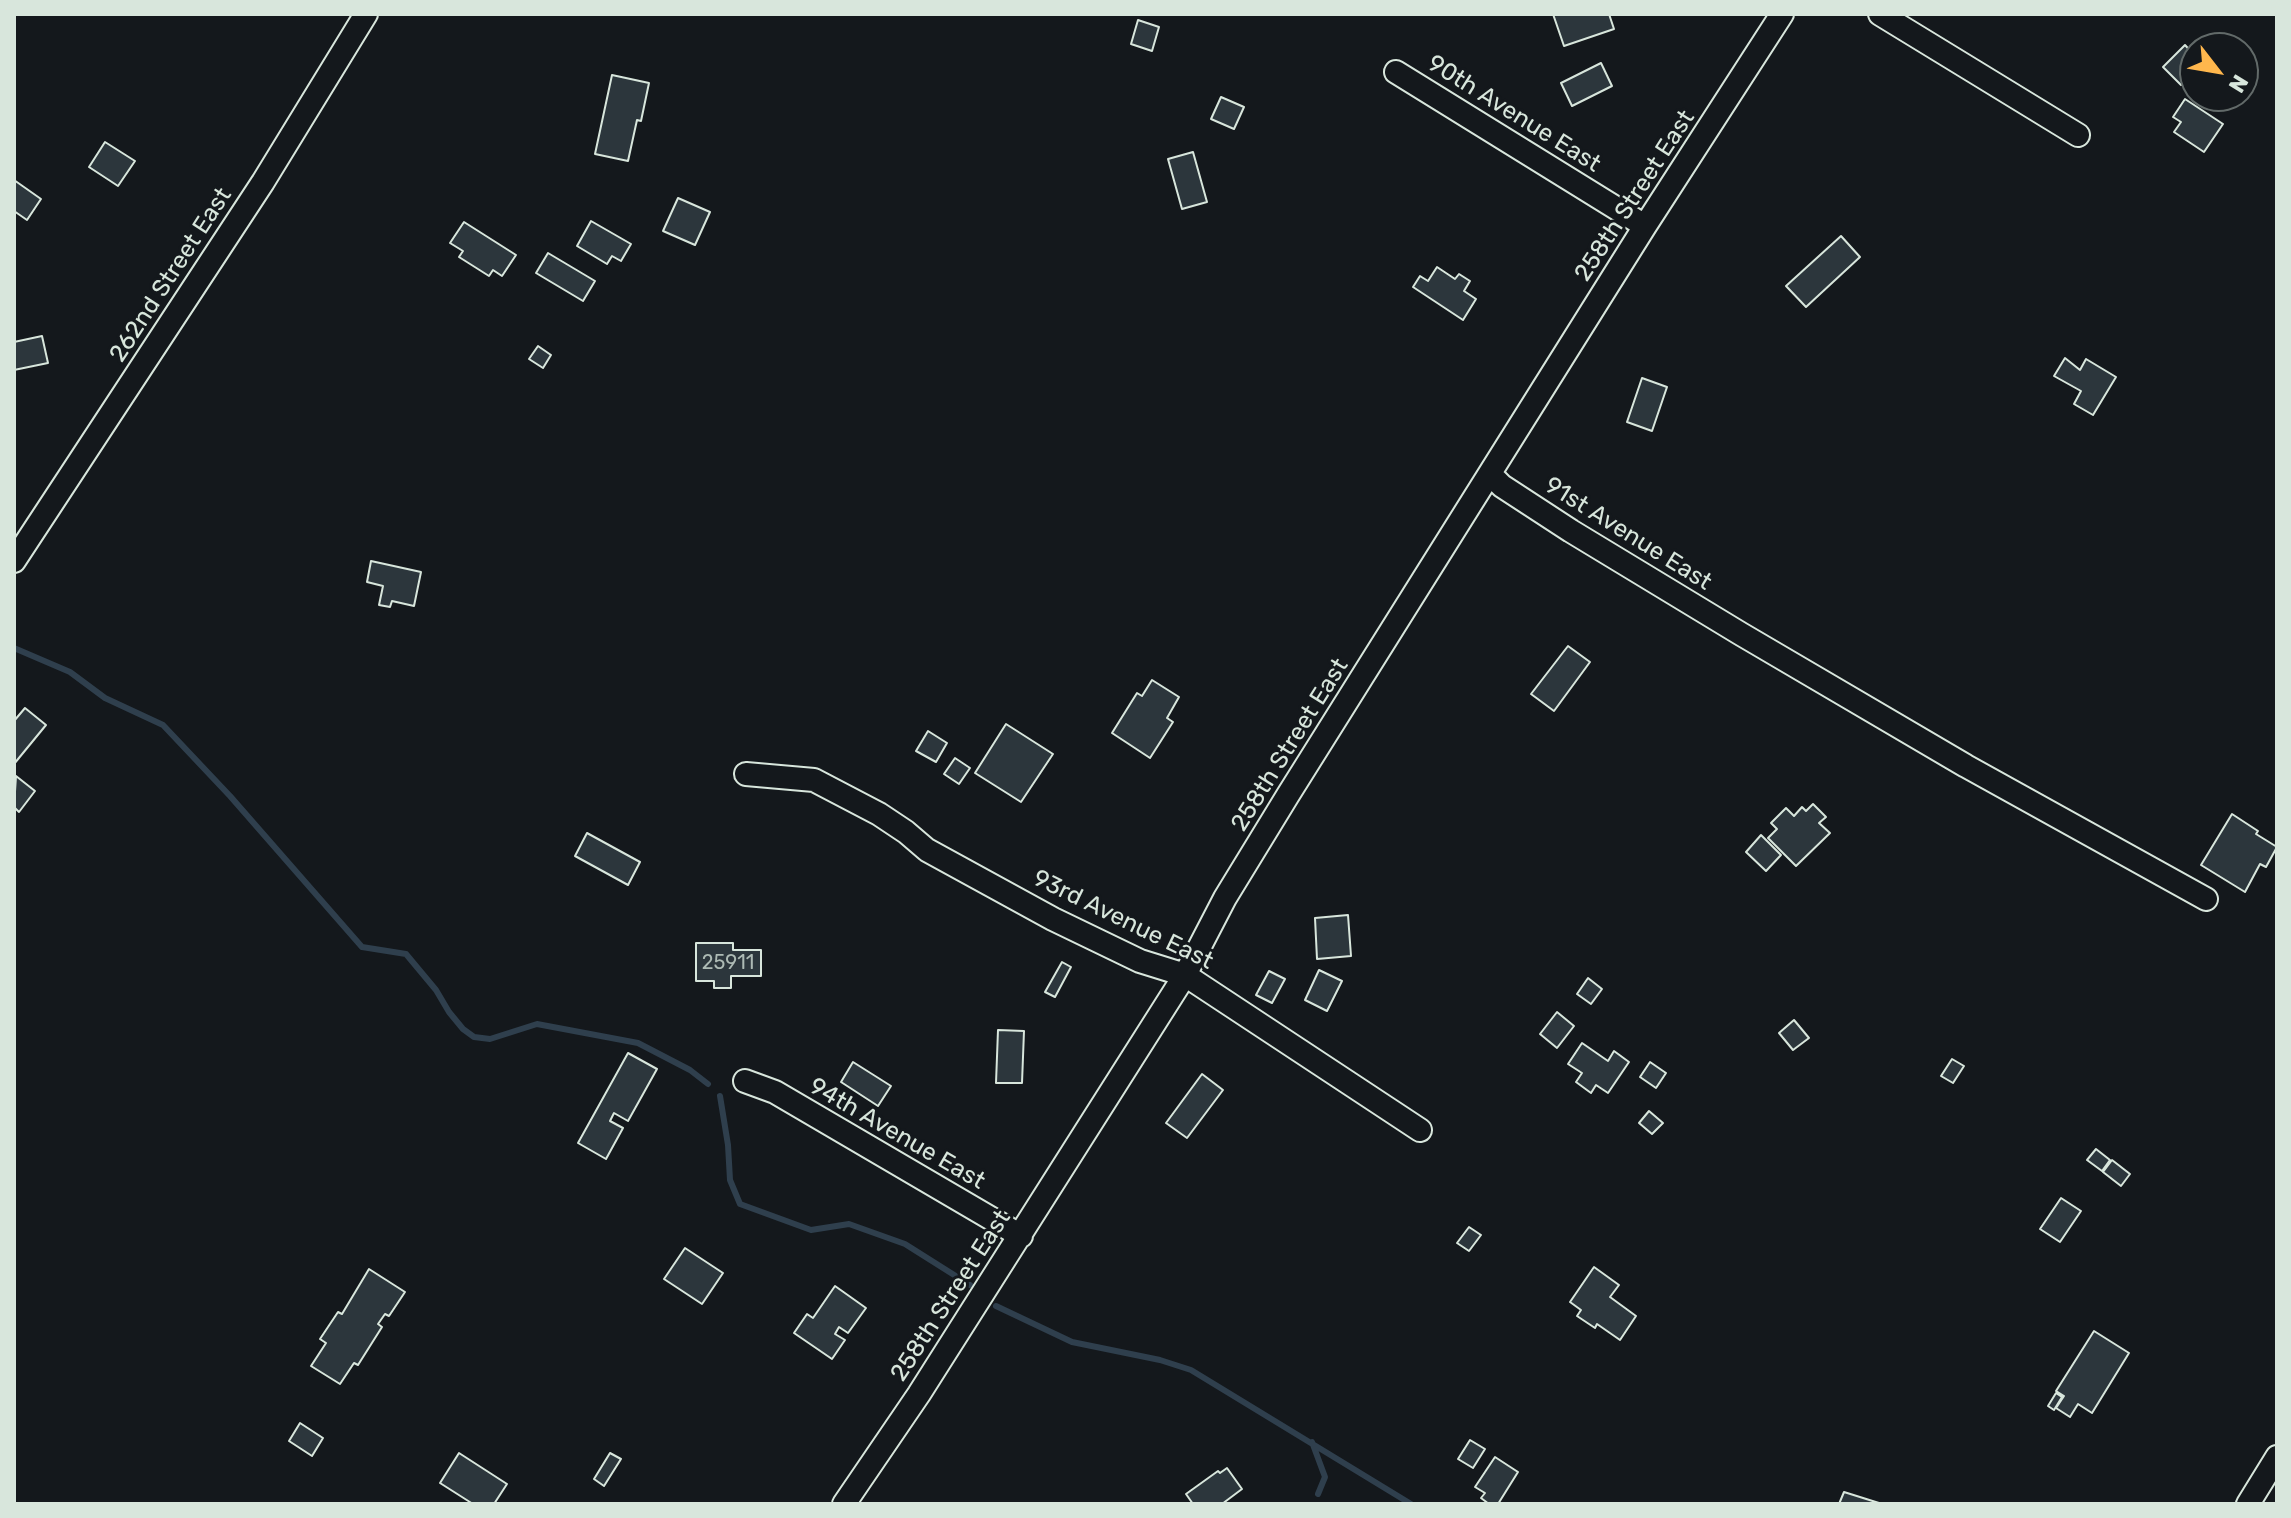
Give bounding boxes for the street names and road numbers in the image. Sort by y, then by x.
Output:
street label: 90th Avenue East [1422,49,1606,179]
street label: 258th Street East [1569,105,1701,287]
street label: 262nd Street East [104,182,238,368]
street label: 91st Avenue East [1539,471,1717,597]
street label: 258th Street East [1225,653,1355,837]
street label: 93rd Avenue East [1028,864,1218,976]
street label: 94th Avenue East [804,1072,990,1196]
street label: 258th Street East [885,1205,1017,1387]

